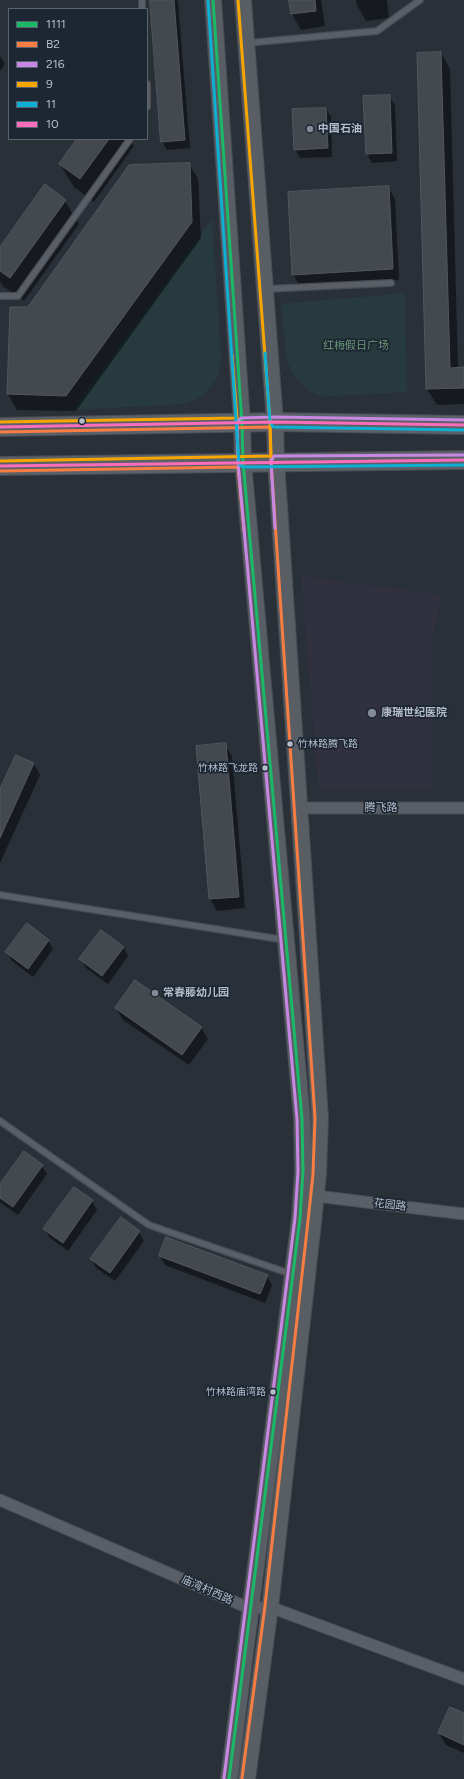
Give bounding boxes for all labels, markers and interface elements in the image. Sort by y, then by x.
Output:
legend [8,8,148,140]
text: 1111 [46,17,66,31]
text: B2 [46,37,60,51]
text: 216 [46,57,64,71]
text: 9 [46,77,53,91]
text: 11 [46,97,56,111]
text: 10 [46,117,59,131]
place label: 中国石油 [318,122,362,136]
marker: 中国石油 [305,124,315,134]
park label: 红梅假日广场 [323,339,389,353]
unlabelled marker [77,416,87,426]
place label: 康瑞世纪医院 [381,706,447,720]
marker: 康瑞世纪医院 [366,707,378,719]
place label: 竹林路腾飞路 [298,738,358,750]
marker: 竹林路腾飞路 [285,739,295,749]
place label: 竹林路飞龙路 [198,762,258,774]
marker: 竹林路飞龙路 [260,763,270,773]
street label: 腾飞路 [365,801,397,815]
place label: 常春藤幼儿园 [163,986,229,1000]
marker: 常春藤幼儿园 [150,988,160,998]
street label: 花园路 [373,1196,407,1214]
place label: 竹林路庙湾路 [206,1386,266,1398]
marker: 竹林路庙湾路 [268,1387,278,1397]
street label: 庙湾村西路 [179,1573,235,1607]

